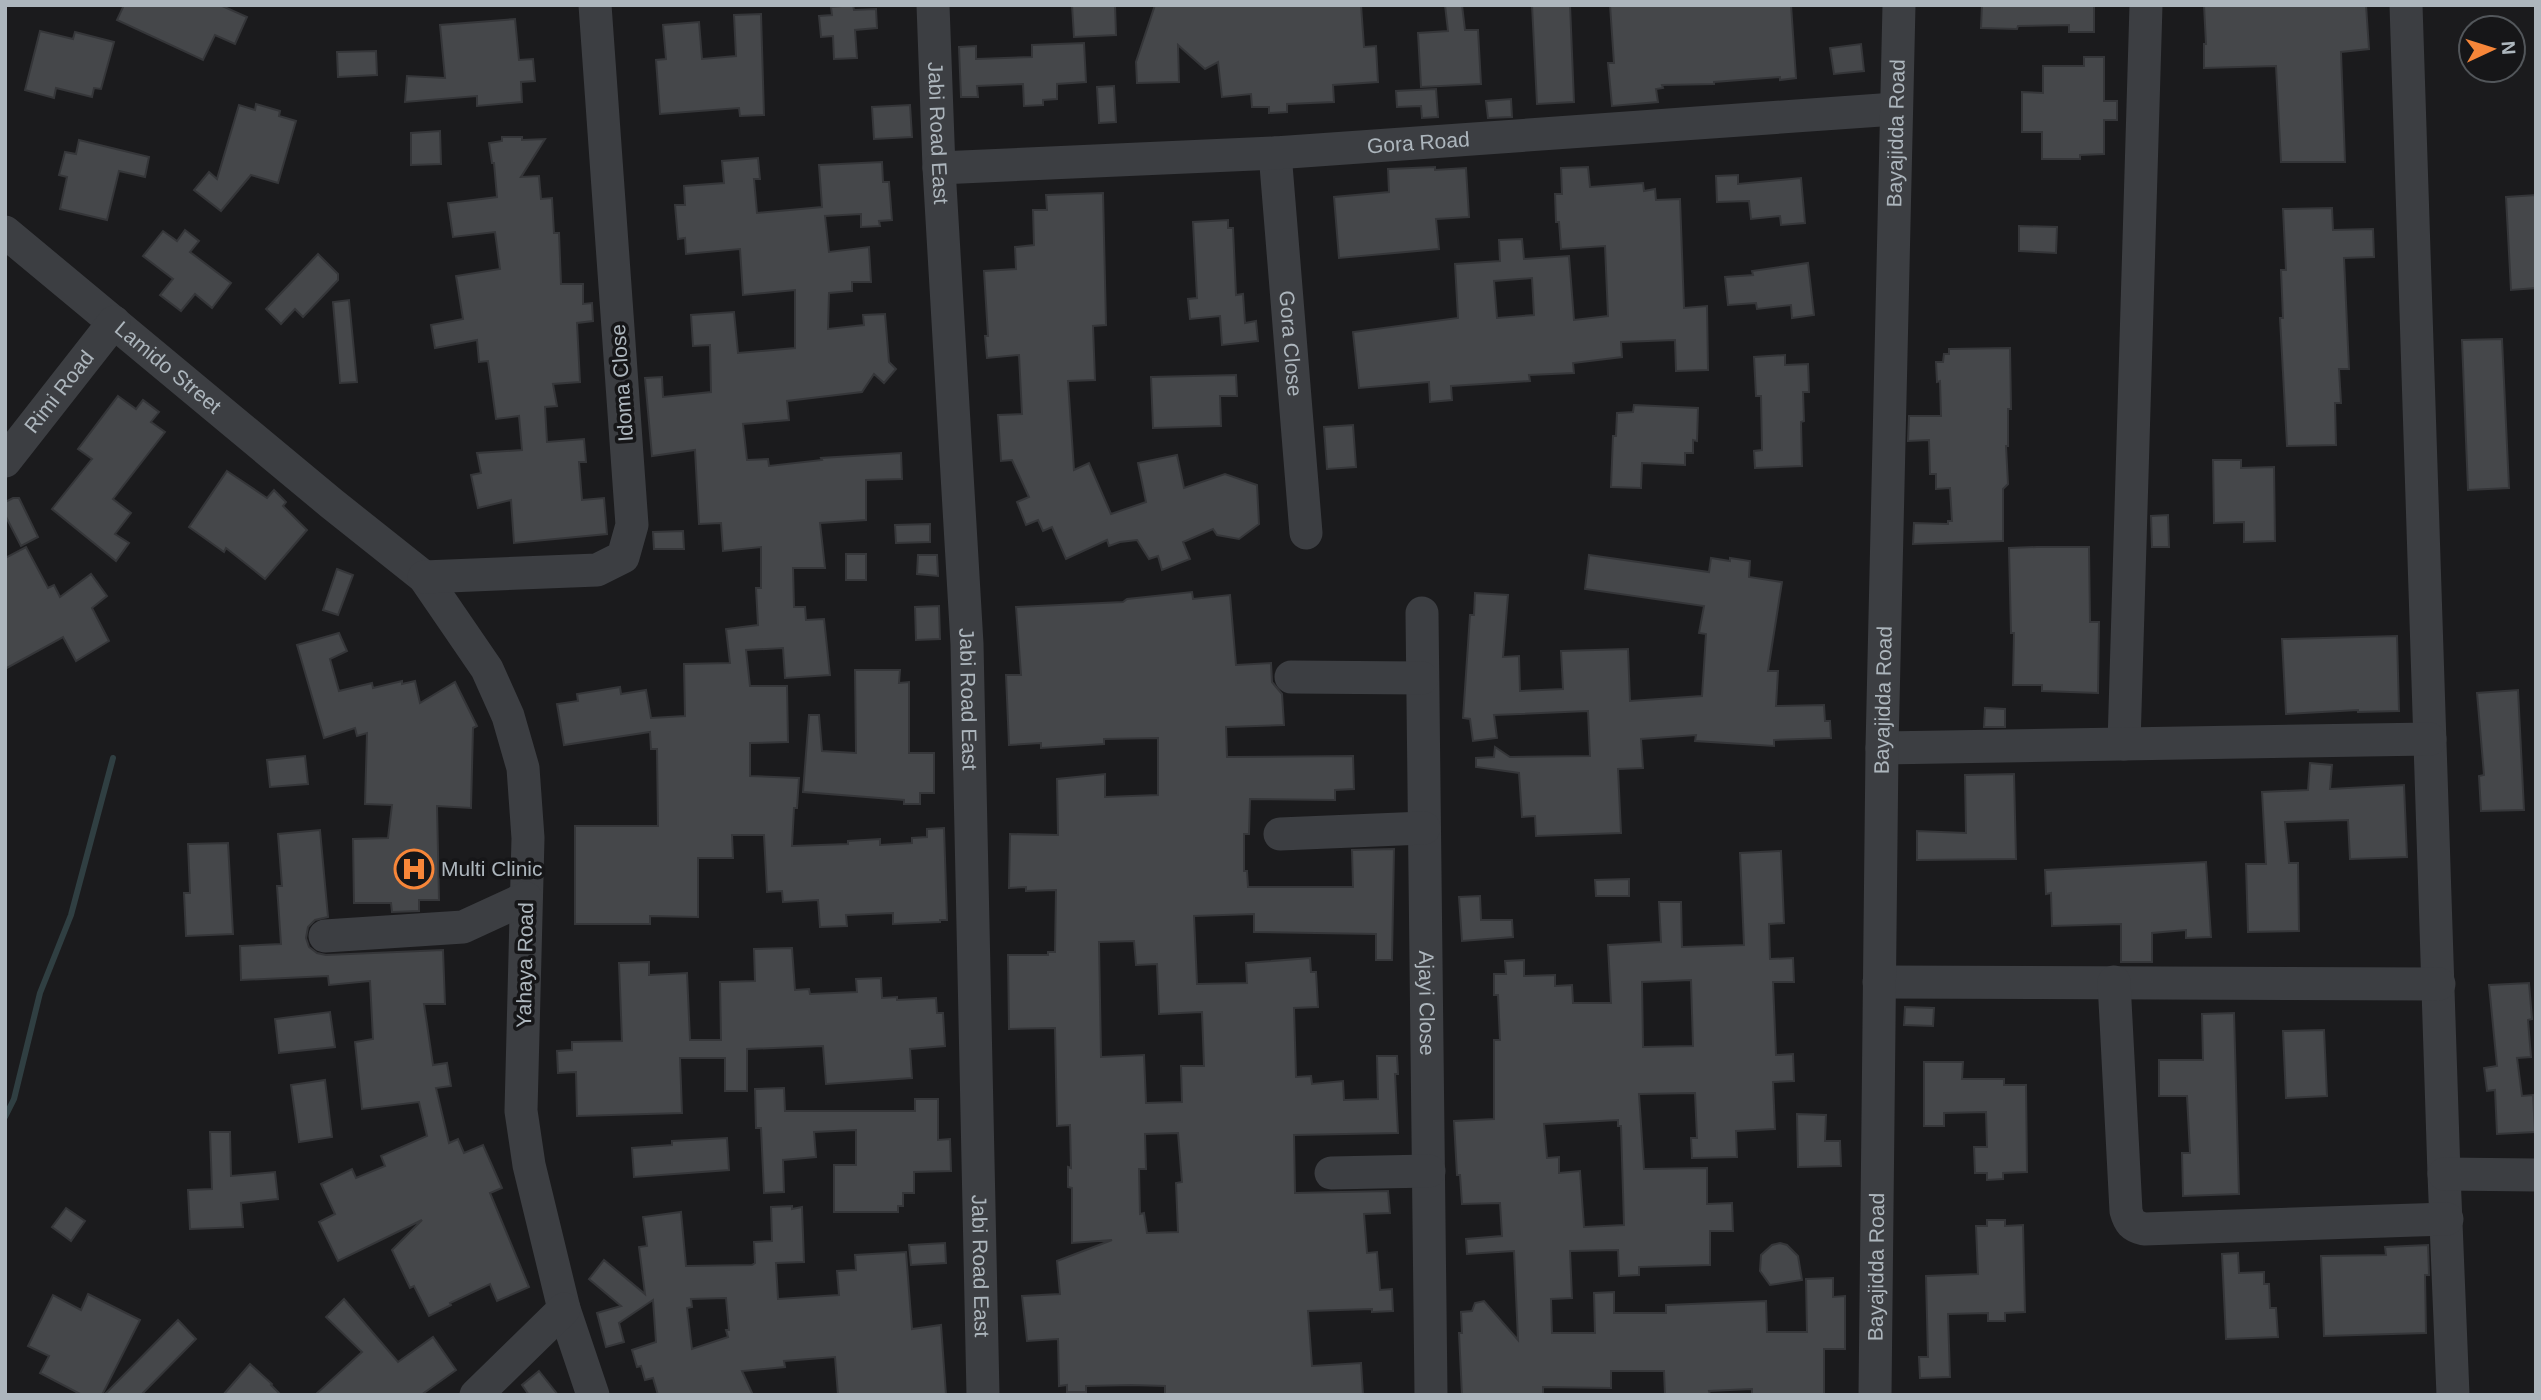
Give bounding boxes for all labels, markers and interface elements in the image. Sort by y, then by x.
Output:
north arrow [2457,14,2527,84]
text: N [2498,40,2519,55]
street label: Bayajidda Road [1882,59,1909,208]
street label: Jabi Road East [924,61,953,205]
street label: Gora Road [1366,127,1470,157]
street label: Gora Close [1275,289,1307,397]
street label: Lamido Street [111,316,226,418]
street label: Idoma Close [606,323,637,443]
street label: Rimi Road [20,346,98,437]
street label: Bayajidda Road [1870,626,1896,774]
street label: Jabi Road East [955,627,982,771]
hospital icon: Multi Clinic [393,848,435,890]
place label: Multi Clinic [441,857,543,880]
street label: Yahaya Road [512,902,537,1028]
street label: Ajayi Close [1415,950,1439,1056]
street label: Bayajidda Road [1864,1193,1888,1341]
street label: Jabi Road East [968,1194,994,1338]

